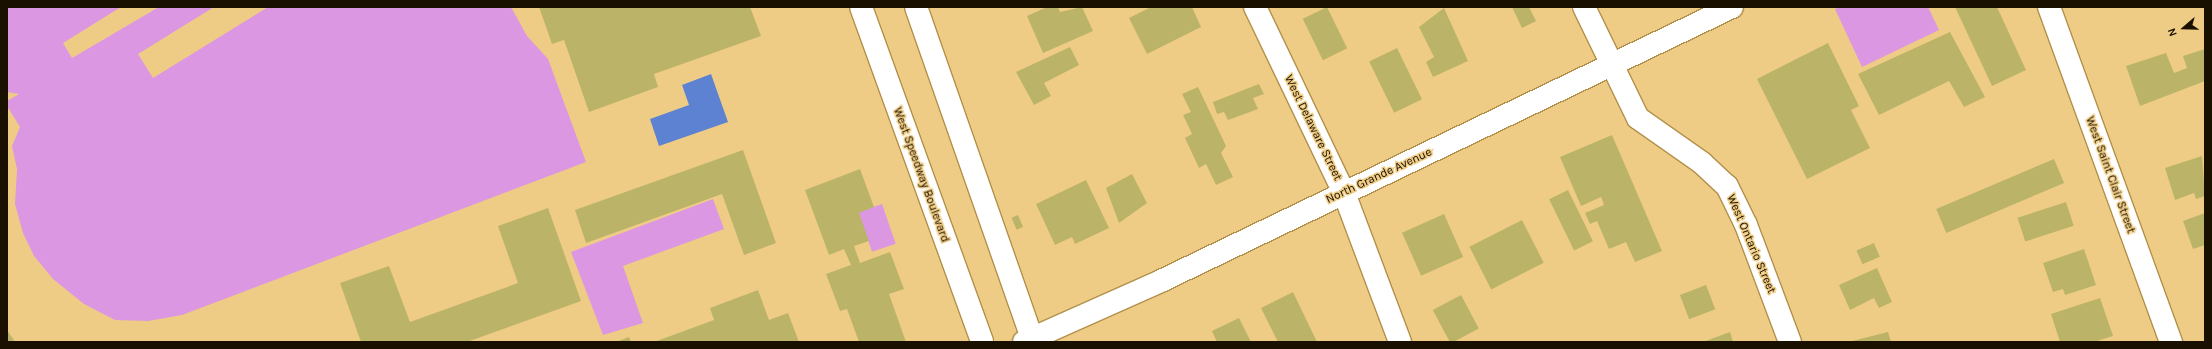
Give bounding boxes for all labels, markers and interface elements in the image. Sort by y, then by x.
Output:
north arrow [2164,8,2204,48]
text: N [2165,26,2180,38]
street label: West Delaware Street [1281,73,1345,183]
street label: West Speedway Boulevard [890,106,952,244]
street label: West Saint Clair Street [2082,115,2138,235]
street label: North Grande Avenue [1324,145,1434,207]
street label: West Ontario Street [1724,192,1778,296]

